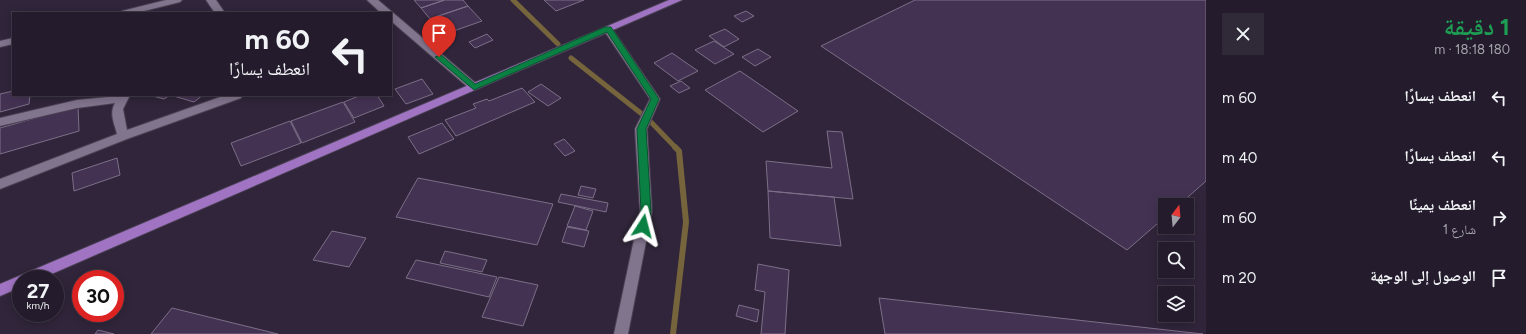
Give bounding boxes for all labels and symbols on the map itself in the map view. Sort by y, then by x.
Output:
pin [422,16,456,57]
north arrow [1158,198,1194,234]
position arrow [622,205,664,247]
speed limit sign: 30 [72,270,124,322]

